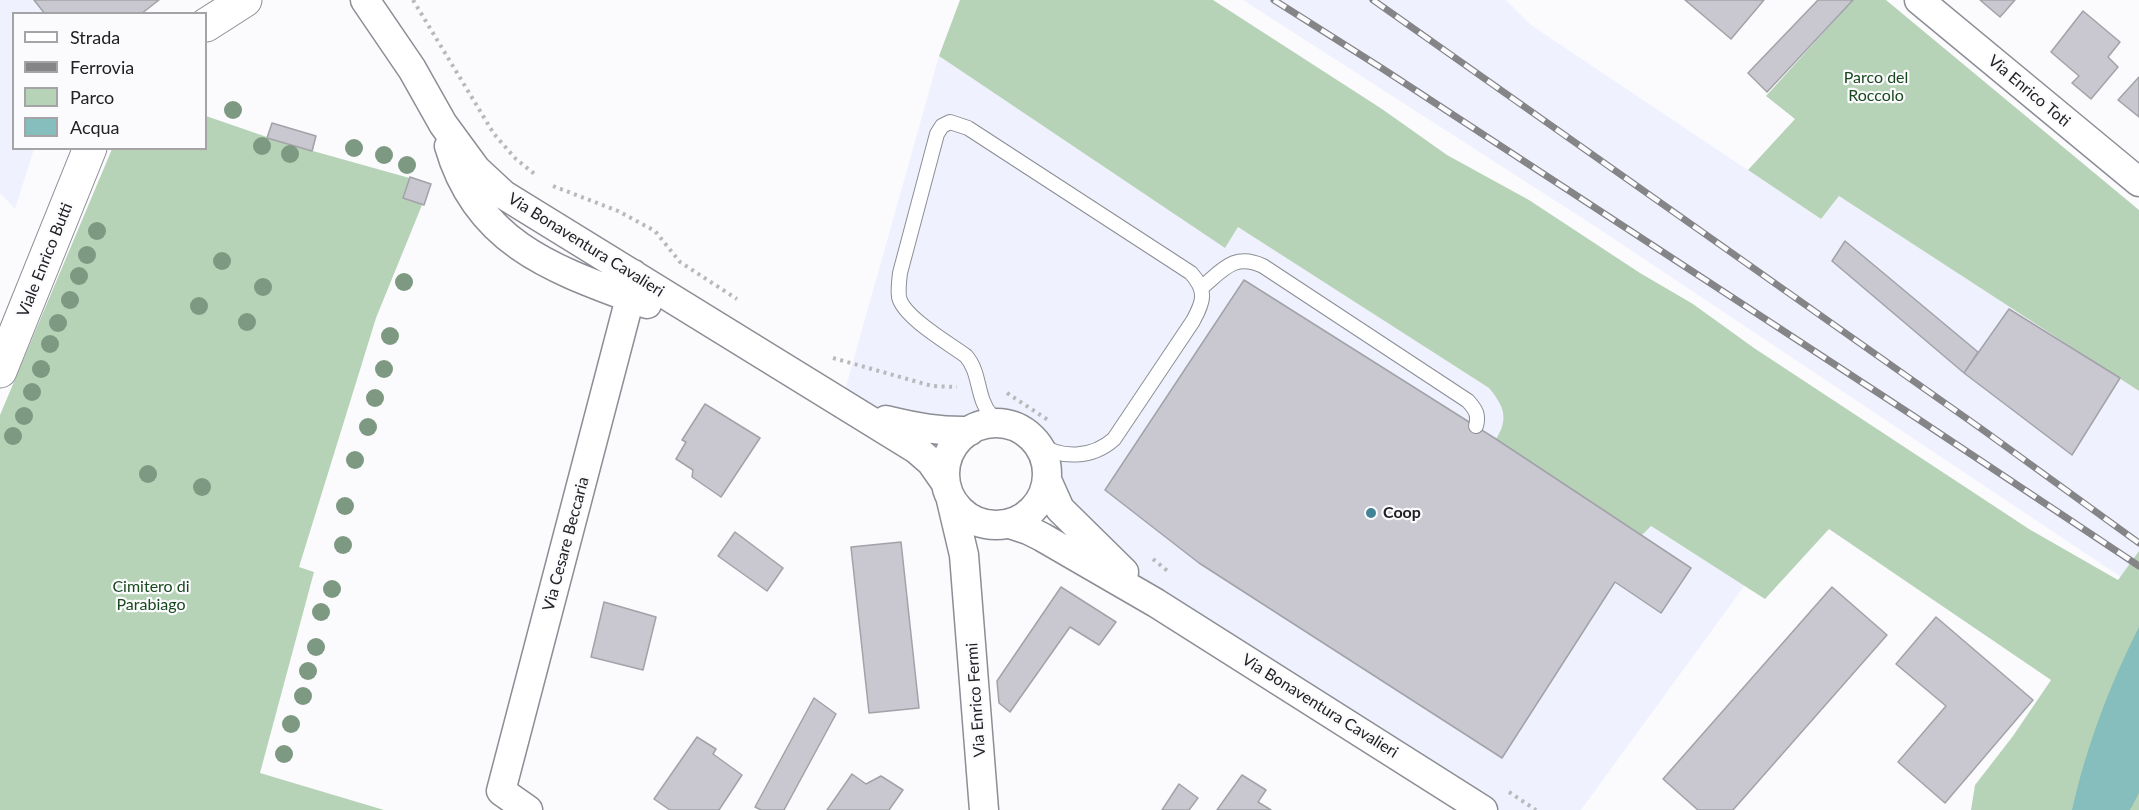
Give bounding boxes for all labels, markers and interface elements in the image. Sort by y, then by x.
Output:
legend [12,12,207,150]
text: Strada [70,26,120,48]
street label: Via Enrico Toti [1984,51,2074,131]
text: Ferrovia [70,56,134,78]
park label: Parco del Roccolo [1844,68,1908,106]
text: Parco [70,86,114,108]
text: Acqua [70,116,119,138]
street label: Via Bonaventura Cavalieri [504,189,668,301]
street label: Viale Enrico Butti [13,200,77,320]
street label: Via Cesare Beccaria [539,475,593,613]
place label: Coop [1383,503,1421,523]
marker: Coop [1364,506,1378,520]
park label: Cimitero di Parabiago [112,577,190,615]
street label: Via Enrico Fermi [962,642,990,758]
street label: Via Bonaventura Cavalieri [1238,650,1402,762]

